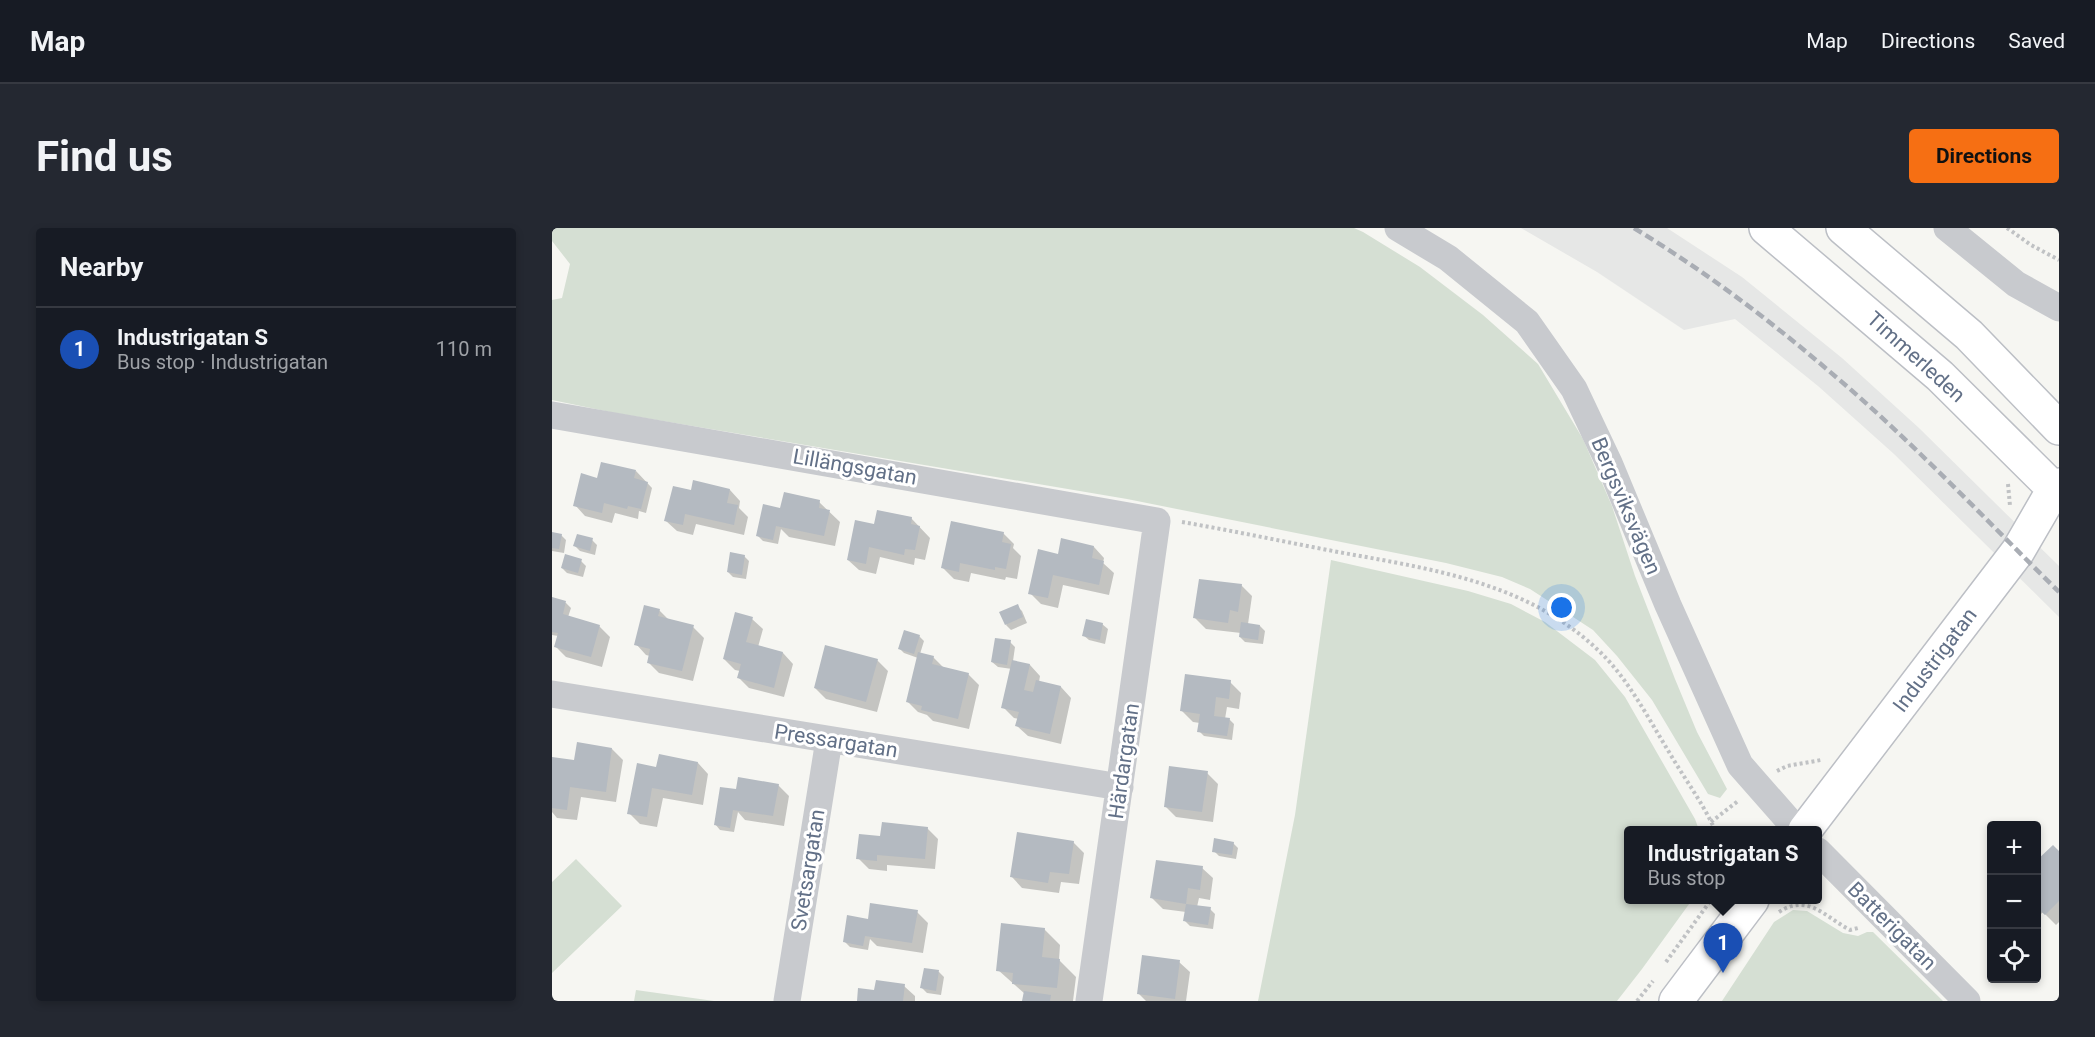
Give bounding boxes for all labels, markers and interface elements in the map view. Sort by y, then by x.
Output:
text: Map [30,25,85,58]
text: Map [1806,29,1848,53]
text: Directions [1881,29,1975,53]
text: Saved [2008,29,2065,53]
button: Directions [1909,129,2059,183]
text: Find us [36,132,173,181]
text: Nearby [60,252,143,282]
street label: Timmerleden [1862,307,1970,407]
text: Industrigatan S [117,325,268,350]
text: 1 [74,337,85,361]
text: 110 m [436,337,492,361]
text: Bus stop · Industrigatan [117,350,328,374]
street label: Bergsviksvägen [1586,434,1666,578]
street label: Lillängsgatan [791,444,919,490]
your location [1547,593,1576,622]
street label: Industrigatan [1888,603,1982,717]
street label: Härdargatan [1104,702,1144,820]
street label: Pressargatan [773,719,899,763]
street label: Svetsargatan [787,807,829,933]
map controls [1987,821,2041,983]
button: + [1987,821,2041,875]
popup [1624,826,1822,904]
text: Industrigatan S [1647,841,1799,866]
text: Bus stop [1647,866,1726,890]
button: − [1987,875,2041,929]
street label: Batterigatan [1843,877,1941,975]
pin: 1 [1704,924,1742,973]
button: locate [1987,929,2041,983]

